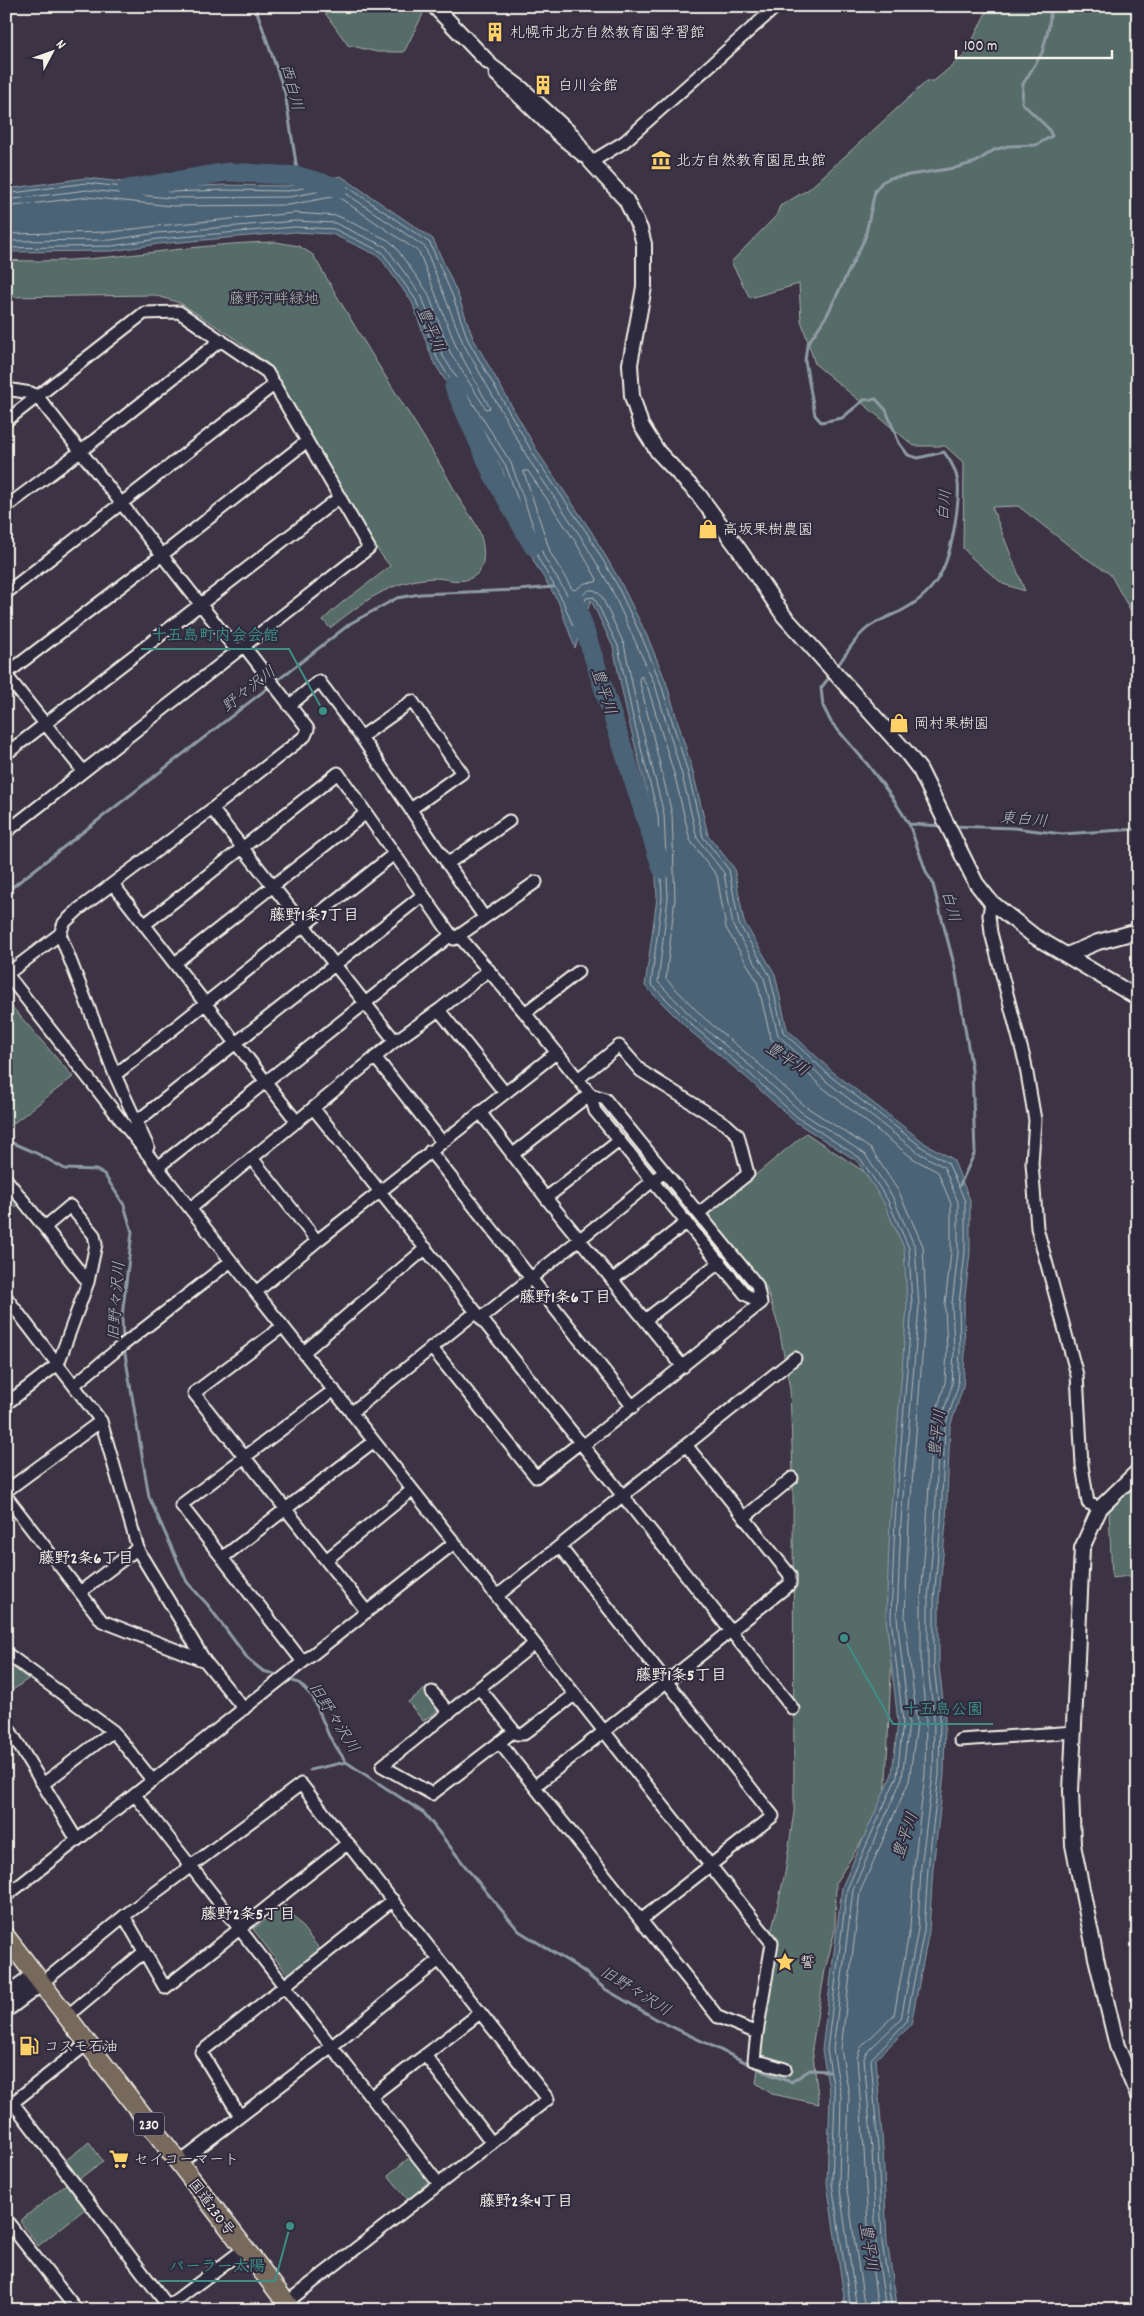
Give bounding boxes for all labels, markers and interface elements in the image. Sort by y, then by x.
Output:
building icon: 札幌市北方自然教育園学習館 [484,21,506,43]
place label: 札幌市北方自然教育園学習館 [510,23,705,45]
north arrow [28,28,78,78]
scale bar [956,28,1113,60]
text: N [50,36,70,54]
text: 100 m [964,36,997,58]
water label: 西白川 [273,61,308,114]
building icon: 白川会館 [532,74,554,96]
place label: 白川会館 [558,76,618,98]
museum icon: 北方自然教育園昆虫館 [650,149,672,171]
place label: 北方自然教育園昆虫館 [676,151,826,173]
park label: 藤野河畔緑地 [229,289,319,311]
water label: 豊平川 [410,303,450,357]
water label: 白川 [932,488,959,522]
shop icon: 高坂果樹農園 [697,518,719,540]
place label: 高坂果樹農園 [723,520,813,542]
callout: 十五島町内会会館 [141,618,289,649]
text: 十五島町内会会館 [151,625,279,648]
water label: 野々沢川 [217,661,282,719]
water label: 豊平川 [584,665,621,718]
shop icon: 岡村果樹園 [888,712,910,734]
place label: 岡村果樹園 [914,714,989,736]
water label: 東白川 [999,807,1049,834]
water label: 白川 [934,888,965,925]
district label: 藤野1条7丁目 [269,905,359,928]
water label: 豊平川 [760,1037,813,1083]
water label: 旧野々沢川 [103,1260,132,1342]
district label: 藤野1条6丁目 [519,1287,611,1310]
water label: 豊平川 [924,1408,953,1459]
district label: 藤野2条6丁目 [39,1548,133,1571]
district label: 藤野1条5丁目 [636,1665,726,1688]
water label: 旧野々沢川 [302,1678,364,1758]
callout: 十五島公園 [893,1693,993,1724]
text: 十五島公園 [903,1699,983,1722]
water label: 豊平川 [888,1809,925,1862]
district label: 藤野2条5丁目 [201,1904,295,1927]
place icon: 誓 [774,1951,796,1973]
place label: 誓 [800,1953,815,1975]
water label: 旧野々沢川 [595,1961,675,2023]
fuel station icon: コスモ石油 [18,2035,40,2057]
place label: コスモ石油 [44,2037,118,2059]
road number: 230 [134,2112,164,2136]
supermarket icon: セイコーマート [108,2148,130,2170]
place label: セイコーマート [134,2150,239,2172]
street label: 国道230号 [182,2175,239,2241]
district label: 藤野2条4丁目 [479,2191,573,2214]
water label: 豊平川 [853,2222,882,2273]
callout: パーラー太陽 [159,2250,275,2281]
text: パーラー太陽 [169,2256,265,2279]

